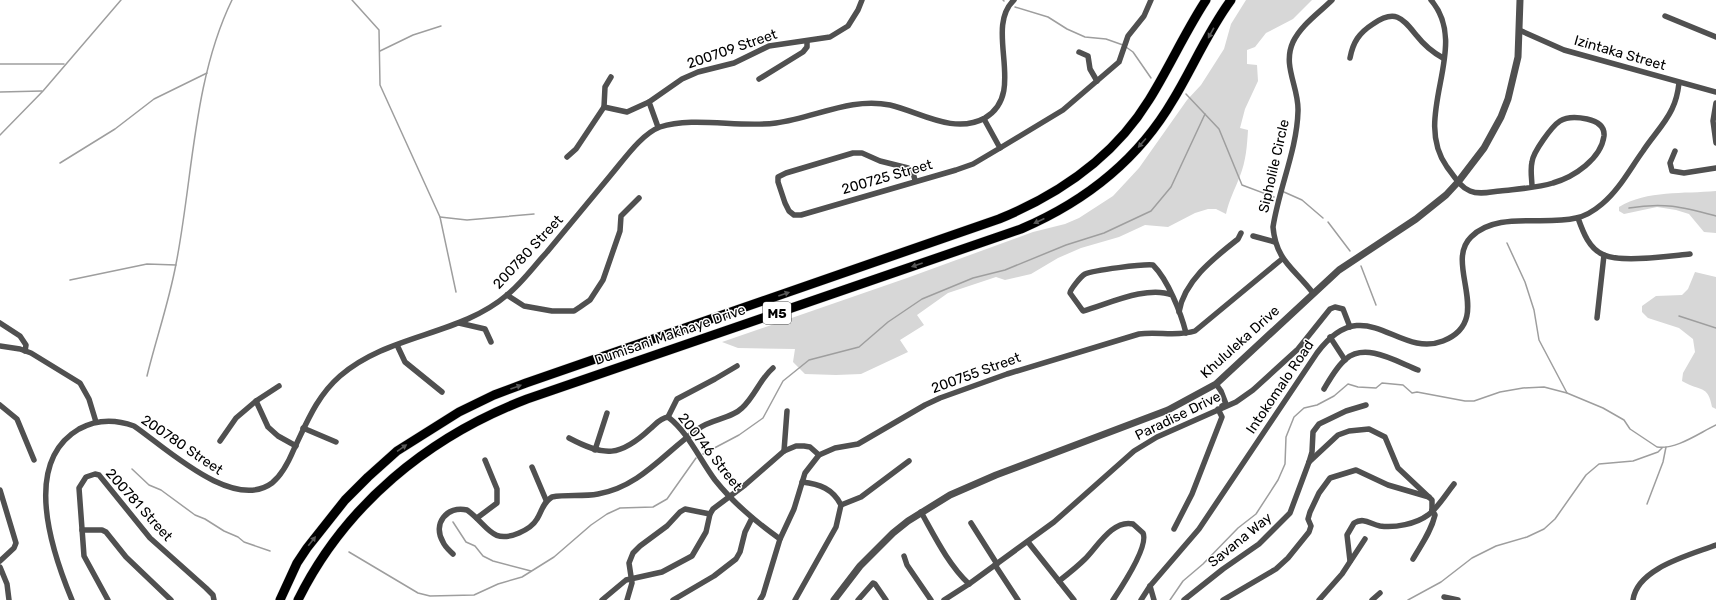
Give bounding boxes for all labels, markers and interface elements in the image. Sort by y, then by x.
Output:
street label: 200709 Street [685,25,780,72]
one-way arrow [1207,27,1214,39]
street label: Izintaka Street [1572,32,1668,74]
street label: Sipholile Circle [1255,117,1293,214]
one-way arrow [1138,138,1147,149]
street label: 200725 Street [840,156,935,198]
street label: 200780 Street [489,211,567,292]
one-way arrow [1033,218,1045,224]
one-way arrow [910,262,922,268]
one-way arrow [779,290,791,296]
street label: Dumisani Makhaye Drive [592,301,748,369]
road number: M5 [763,302,791,324]
street label: Khululeka Drive [1197,302,1283,382]
street label: Intokomalo Road [1243,337,1317,437]
street label: 200755 Street [929,349,1023,397]
one-way arrow [510,383,522,389]
street label: Paradise Drive [1132,388,1224,444]
street label: 200746 Street [674,410,746,495]
street label: 200780 Street [138,411,227,479]
one-way arrow [397,444,407,452]
street label: 200781 Street [102,465,176,545]
street label: Savana Way [1205,509,1276,571]
one-way arrow [308,536,316,547]

